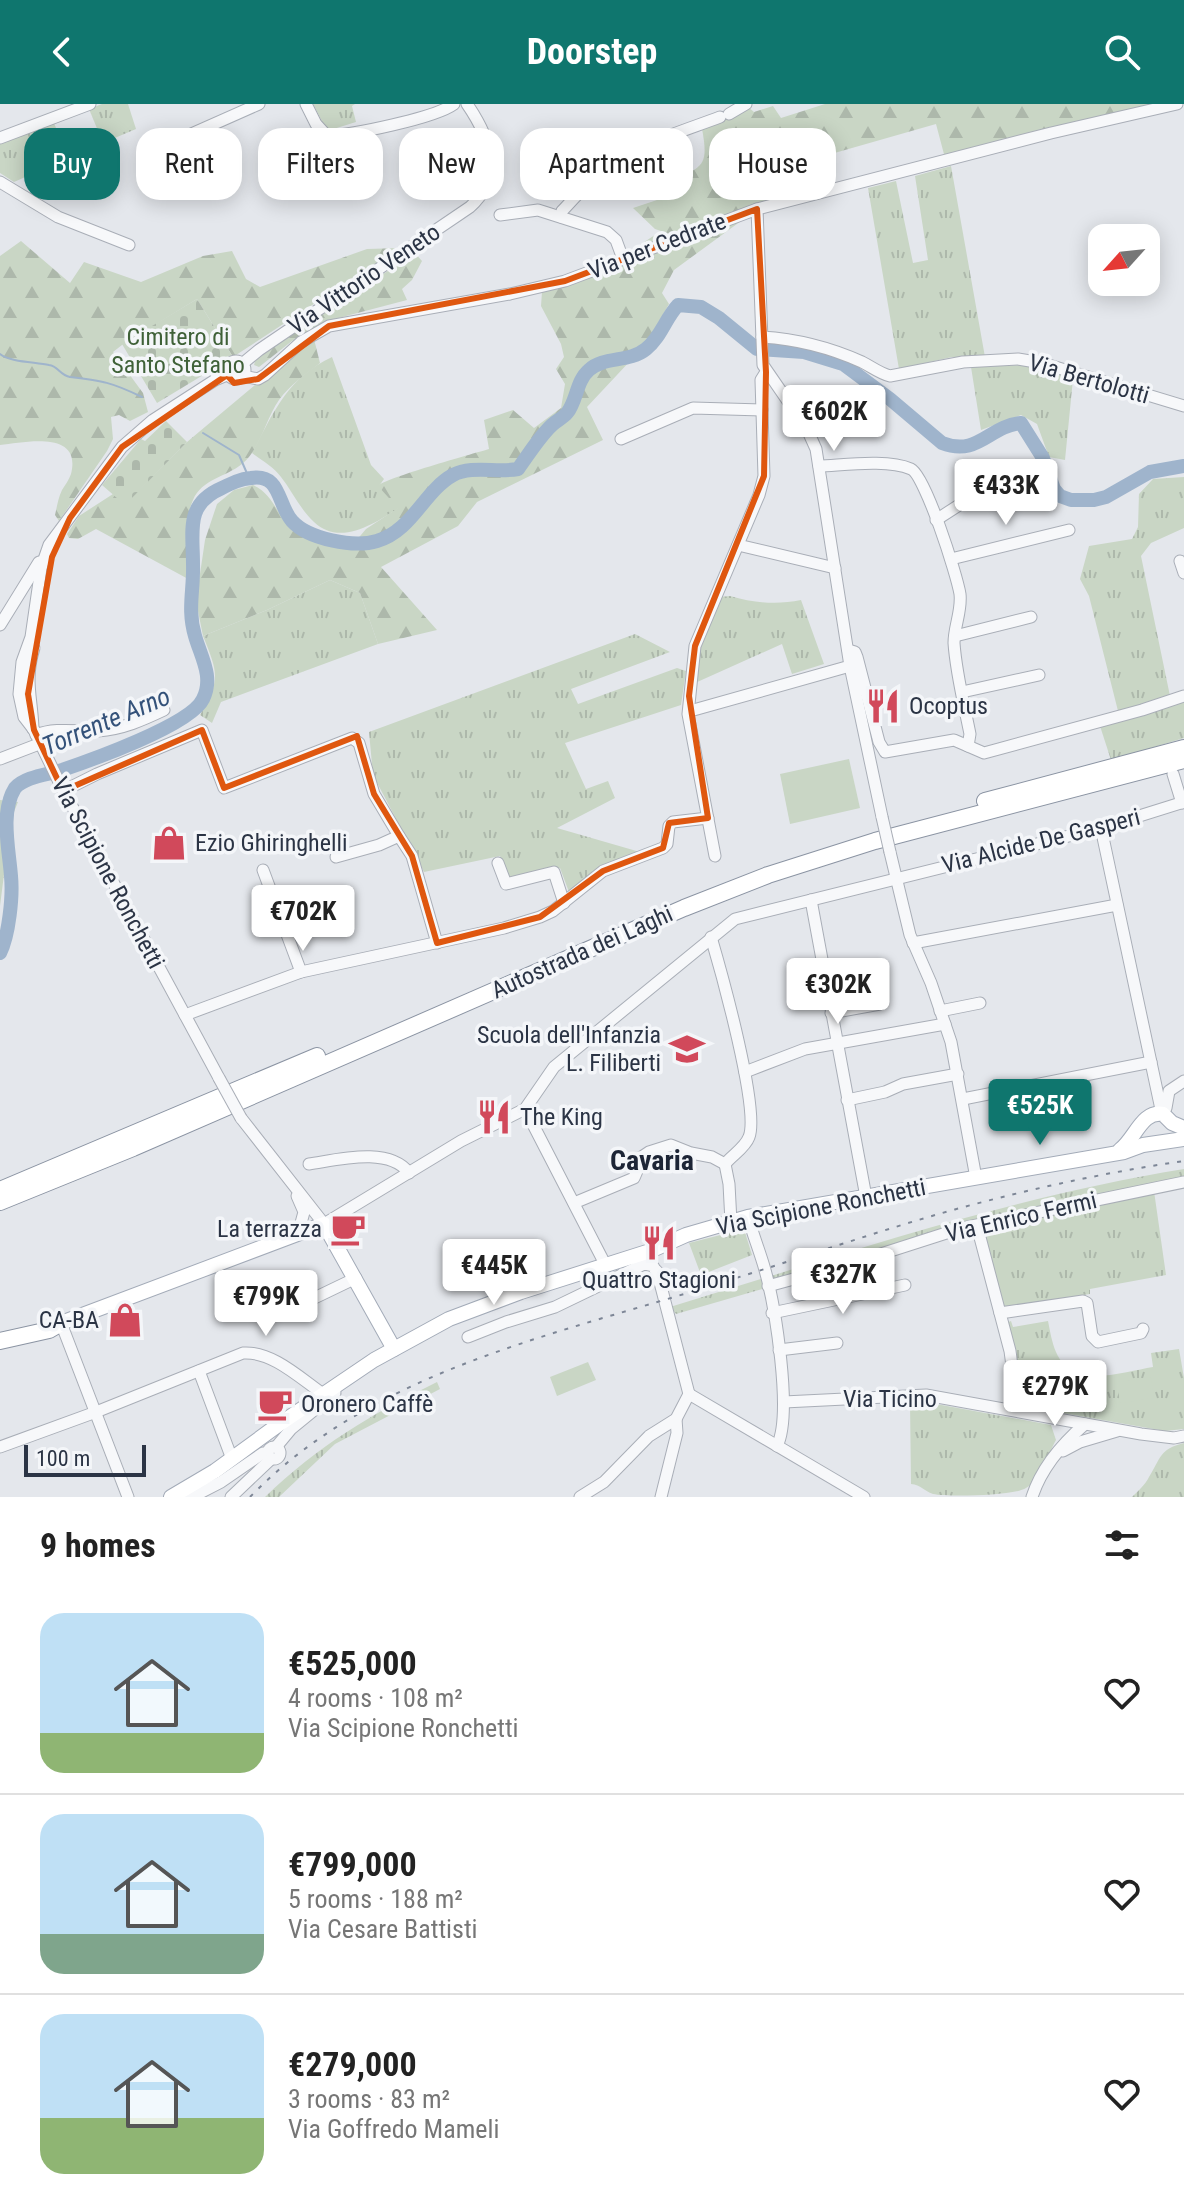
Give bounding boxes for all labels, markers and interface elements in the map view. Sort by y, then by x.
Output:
icon: back [40,30,84,74]
icon: search [1100,30,1144,74]
text: Doorstep [527,31,657,73]
chip: Buy [24,128,120,200]
chip: Rent [136,128,242,200]
chip: Filters [258,128,383,200]
chip: New [399,128,504,200]
chip: Apartment [520,128,693,200]
chip: House [709,128,836,200]
street label: Via per Cedrate [584,207,730,285]
street label: Via Vittorio Veneto [283,218,445,340]
north arrow [1088,224,1160,296]
map controls [1088,224,1160,296]
park label: Cimitero di Santo Stefano [111,323,245,379]
street label: Via Bertolotti [1025,348,1153,410]
pin: €602K [778,385,890,453]
text: €602K [801,396,867,426]
pin: €433K [950,459,1062,527]
text: €433K [973,470,1039,500]
water label: Torrente Arno [38,681,174,761]
restaurant icon: Ocoptus [864,687,902,725]
place label: Ocoptus [909,692,988,720]
street label: Via Scipione Ronchetti [46,772,170,974]
street label: Via Alcide De Gasperi [939,803,1143,879]
shop icon: Ezio Ghiringhelli [150,824,188,862]
place label: Ezio Ghiringhelli [195,829,347,857]
pin: €702K [247,885,359,953]
text: €702K [270,896,336,926]
street label: Autostrada dei Laghi [487,899,677,1005]
pin: €302K [782,958,894,1026]
text: €302K [805,969,871,999]
place label: Scuola dell'Infanzia L. Filiberti [477,1021,661,1077]
school or university icon: Scuola dell'Infanzia L. Filiberti [668,1030,706,1068]
pin: €525K [984,1079,1096,1147]
text: €525K [1007,1090,1073,1120]
restaurant icon: The King [475,1098,513,1136]
place label: The King [520,1103,603,1131]
district label: Cavaria [610,1144,694,1177]
street label: Via Scipione Ronchetti [714,1173,928,1241]
street label: Via Enrico Fermi [943,1186,1099,1248]
cafe icon: La terrazza [329,1210,367,1248]
place label: La terrazza [217,1215,322,1243]
restaurant icon: Quattro Stagioni [640,1224,678,1262]
pin: €445K [438,1239,550,1307]
pin: €327K [787,1248,899,1316]
text: €445K [461,1250,527,1280]
text: €327K [810,1259,876,1289]
place label: Quattro Stagioni [582,1266,736,1294]
pin: €799K [210,1270,322,1338]
text: €799K [233,1281,299,1311]
shop icon: CA-BA [106,1301,144,1339]
place label: CA-BA [39,1306,99,1334]
pin: €279K [999,1360,1111,1428]
text: €279K [1022,1371,1088,1401]
cafe icon: Oronero Caffè [256,1385,294,1423]
street label: Via Ticino [843,1385,937,1413]
place label: Oronero Caffè [301,1390,433,1418]
scale bar [24,1441,146,1477]
text: 100 m [36,1446,90,1471]
icon: filters [1100,1523,1144,1567]
text: 9 homes [40,1525,156,1565]
text: €525,000 [288,1643,417,1683]
icon: home [104,1645,200,1741]
icon: heart [1100,1671,1144,1715]
text: 4 rooms · 108 m² [288,1683,463,1713]
text: Via Scipione Ronchetti [288,1713,519,1743]
text: €799,000 [288,1844,417,1884]
icon: home [104,1846,200,1942]
icon: heart [1100,1872,1144,1916]
text: 5 rooms · 188 m² [288,1884,463,1914]
text: Via Cesare Battisti [288,1914,478,1944]
text: €279,000 [288,2044,417,2084]
icon: home [104,2046,200,2142]
icon: heart [1100,2072,1144,2116]
text: 3 rooms · 83 m² [288,2084,450,2114]
text: Via Goffredo Mameli [288,2114,499,2144]

